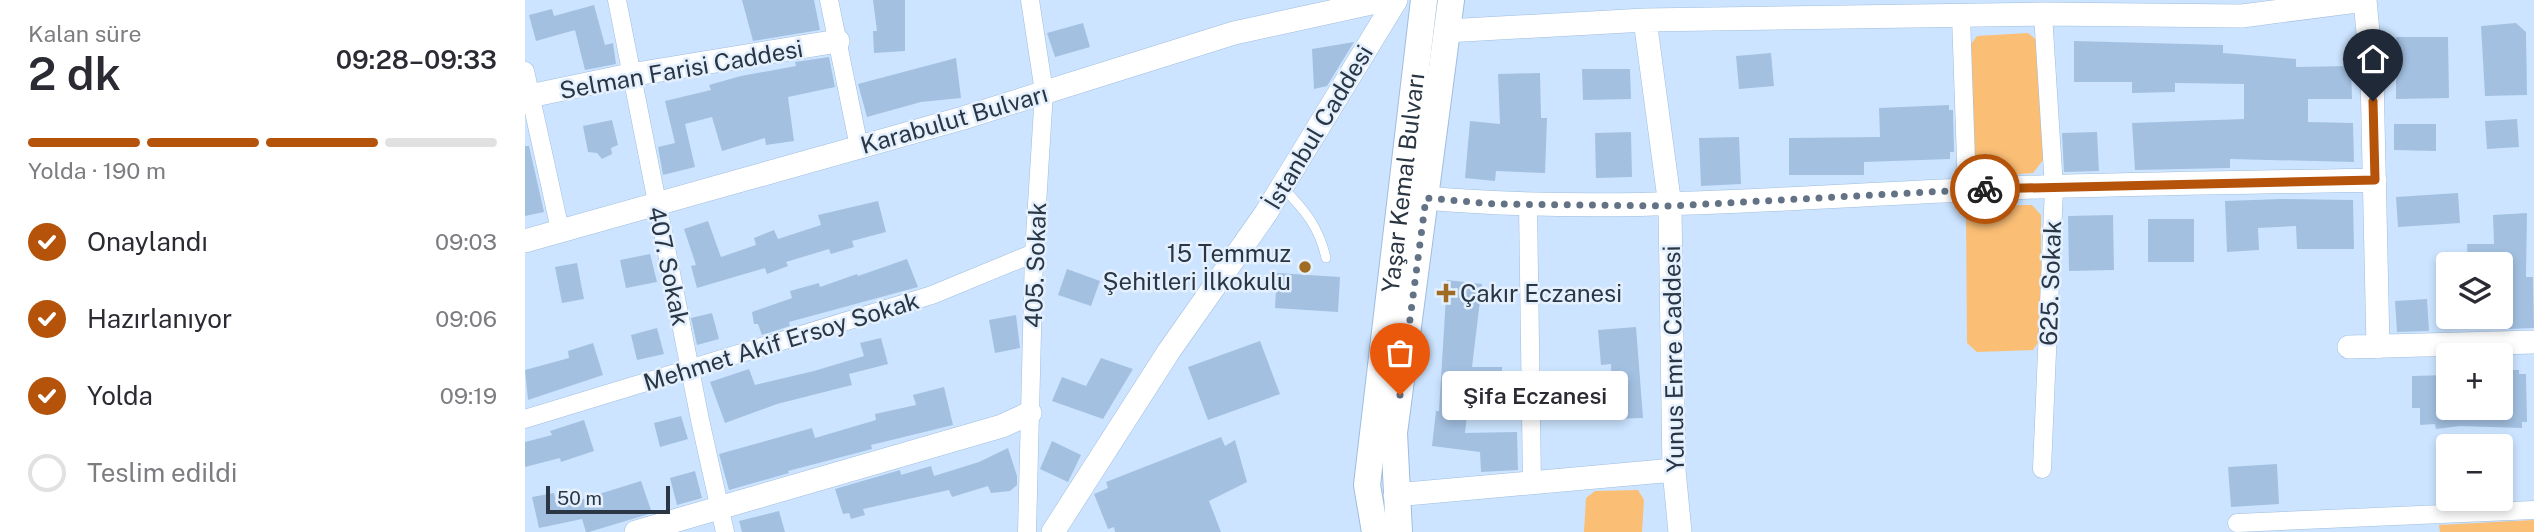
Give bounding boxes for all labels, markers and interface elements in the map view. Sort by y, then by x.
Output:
text: Kalan süre [28,20,142,47]
pin [2343,29,2403,101]
street label: Selman Farisi Caddesi [557,34,805,104]
street label: İstanbul Caddesi [1258,40,1378,214]
icon: home [2354,40,2392,78]
text: 09:28–09:33 [336,44,497,75]
text: 2 dk [28,46,121,100]
street label: Yaşar Kemal Bulvarı [1376,72,1429,294]
street label: Karabulut Bulvarı [857,79,1051,159]
courier [1950,154,2020,224]
text: Yolda · 190 m [28,157,166,184]
icon: bike [1966,170,2004,208]
street label: 405. Sokak [1019,202,1051,328]
street label: 407. Sokak [643,204,695,328]
street label: 625. Sokak [2034,220,2066,346]
icon: check [28,223,66,261]
text: Onaylandı [87,226,208,257]
text: 09:03 [435,228,497,255]
place label: 15 Temmuz Şehitleri İlkokulu [1103,239,1291,295]
street label: Yunus Emre Caddesi [1657,245,1689,473]
map controls [2436,252,2513,511]
button: layers [2436,252,2513,329]
marker: 15 Temmuz Şehitleri İlkokulu [1297,259,1313,275]
place label: Çakır Eczanesi [1460,279,1622,307]
marker: Çakır Eczanesi [1438,285,1454,301]
street label: Mehmet Akif Ersoy Sokak [640,286,922,396]
icon: check [28,300,66,338]
text: Hazırlanıyor [87,303,232,334]
text: 09:06 [435,305,497,332]
pin [1370,323,1430,395]
icon: bag [1381,334,1419,372]
button: + [2436,343,2513,420]
callout: Şifa Eczanesi [1442,370,1627,420]
icon: check [28,377,66,415]
text: Yolda [87,380,153,411]
text: 09:19 [440,382,497,409]
text: Şifa Eczanesi [1463,382,1607,409]
button: − [2436,434,2513,511]
text: Teslim edildi [87,457,237,488]
scale bar [546,483,670,515]
text: 50 m [557,487,602,509]

